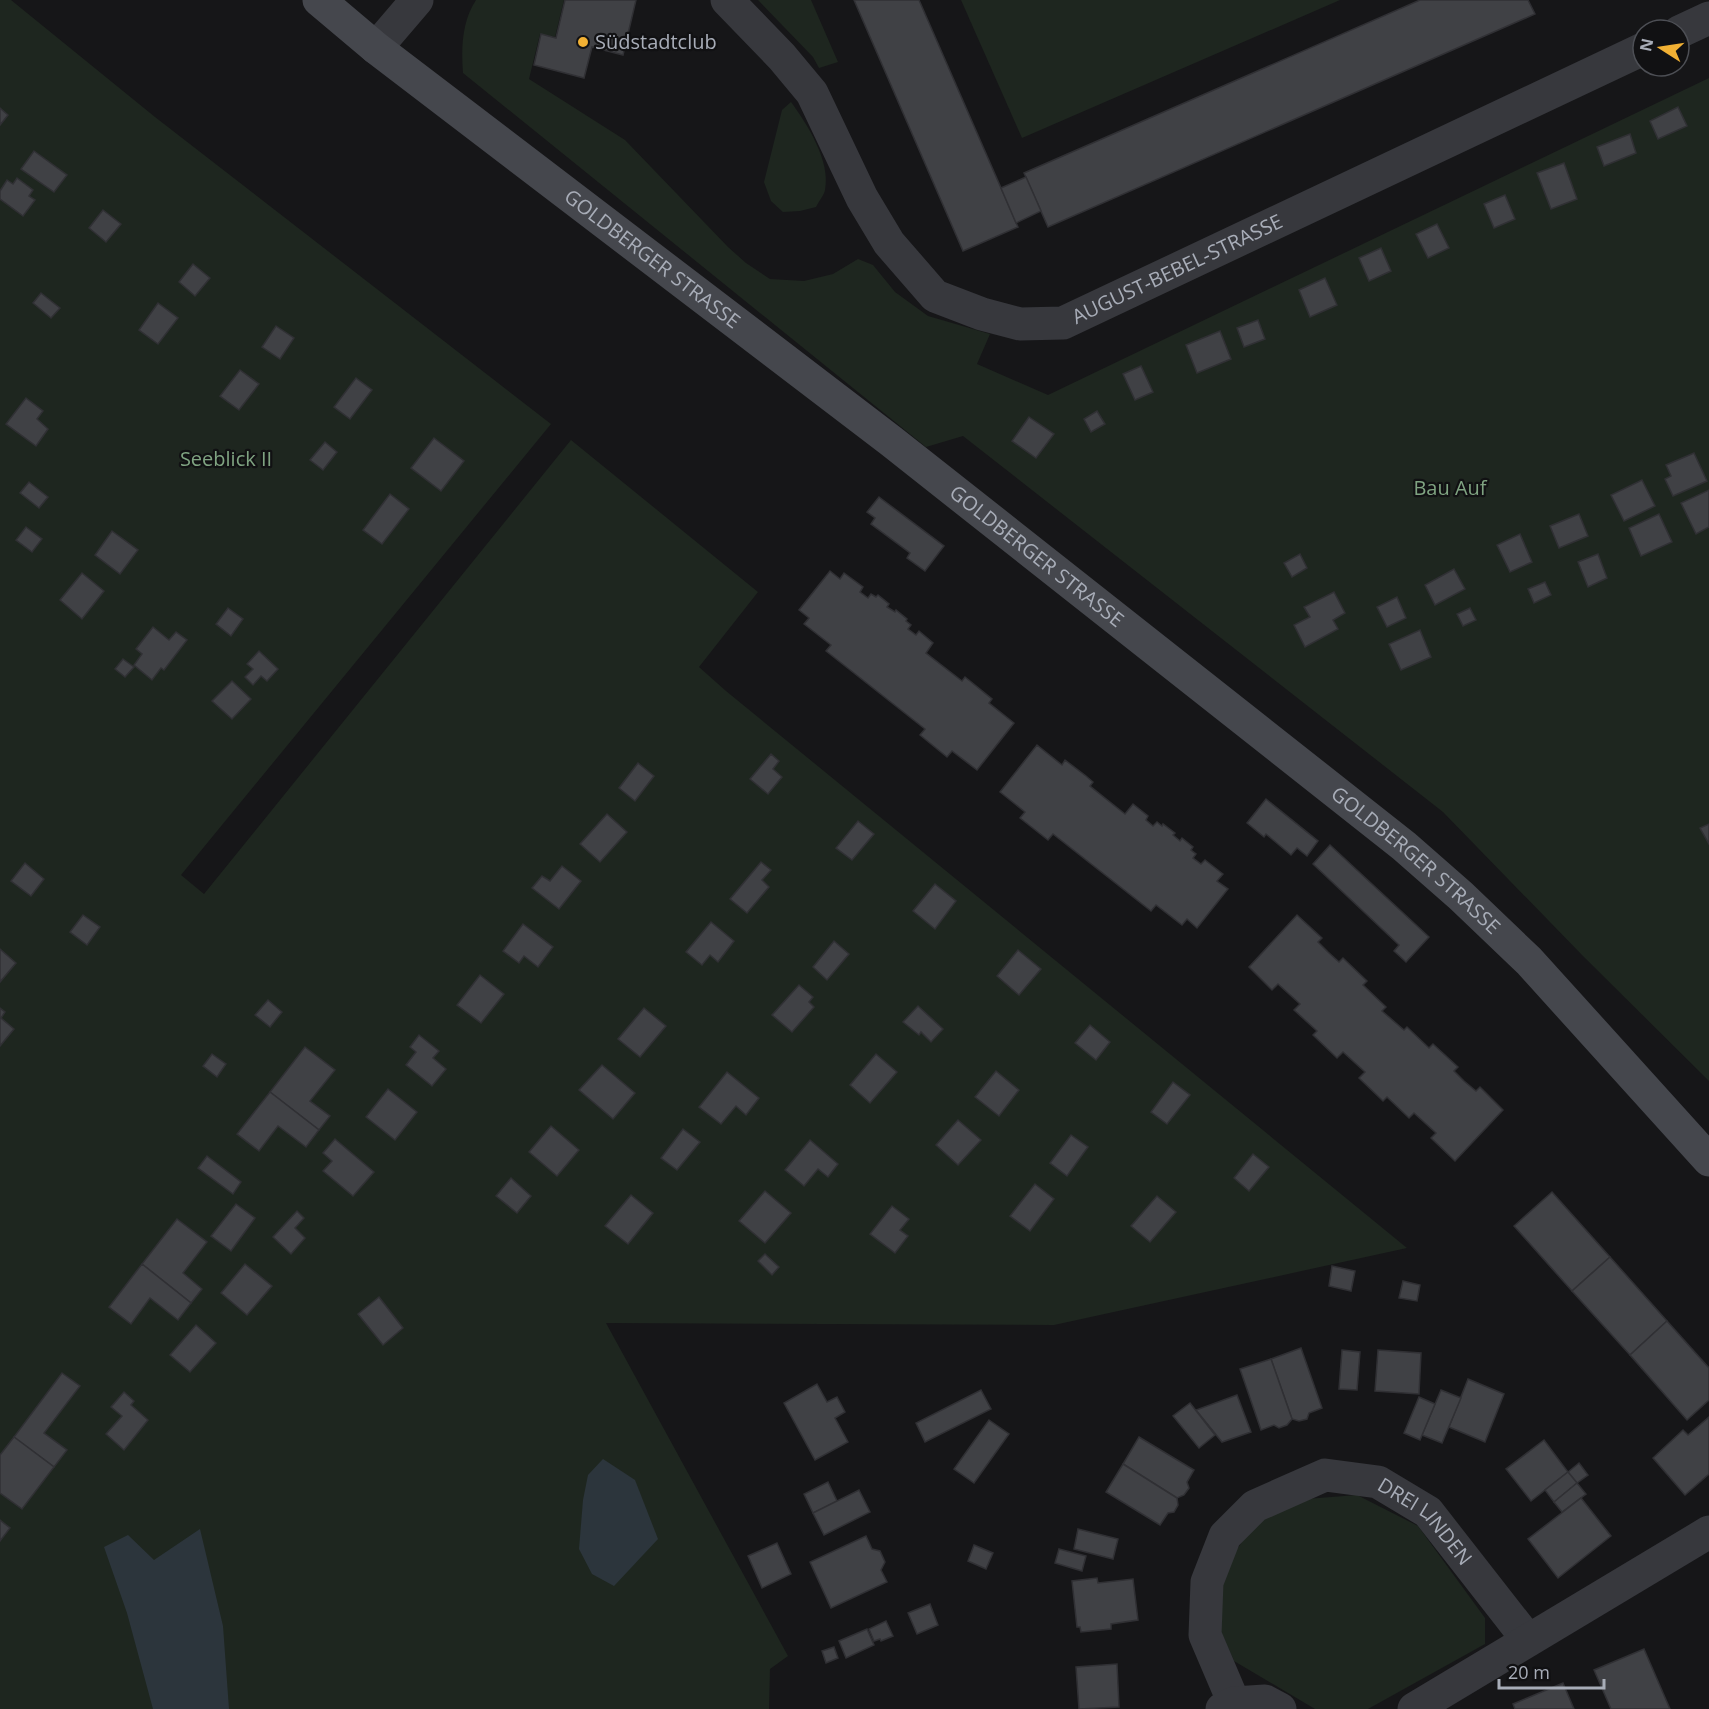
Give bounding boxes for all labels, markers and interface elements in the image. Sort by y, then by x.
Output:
north arrow [1631,18,1691,78]
place label: Südstadtclub [595,28,717,55]
marker: Südstadtclub [576,35,590,49]
text: N [1634,36,1658,54]
street label: GOLDBERGER STRASSE [559,183,746,334]
street label: AUGUST-BEBEL-STRASSE [1067,207,1287,330]
park label: Seeblick II [180,445,272,472]
park label: Bau Auf [1413,474,1488,501]
street label: GOLDBERGER STRASSE [944,479,1130,633]
street label: GOLDBERGER STRASSE [1326,780,1507,940]
street label: DREI LINDEN [1373,1471,1479,1571]
scale bar [1499,1652,1604,1690]
text: 20 m [1508,1660,1550,1684]

